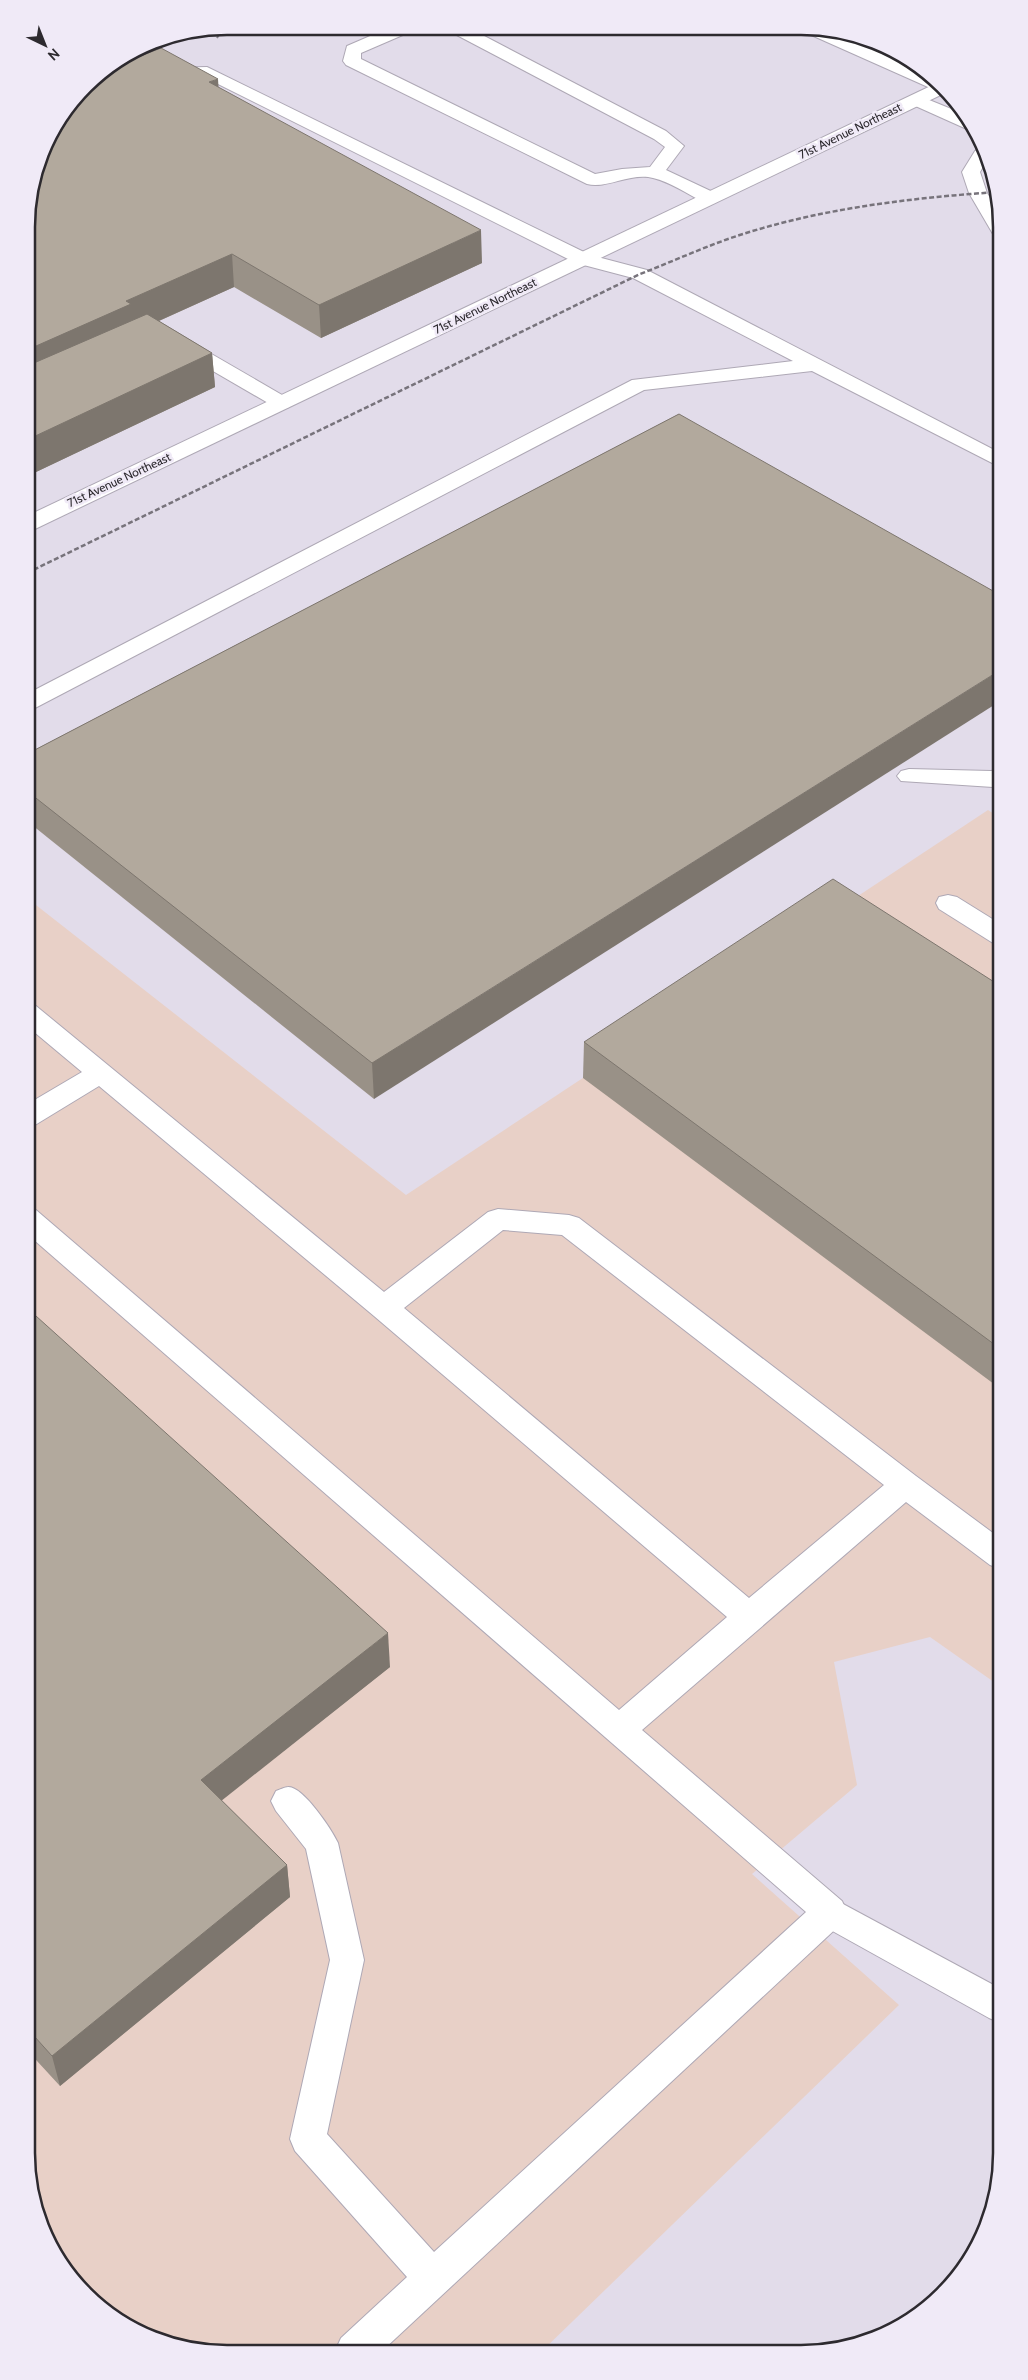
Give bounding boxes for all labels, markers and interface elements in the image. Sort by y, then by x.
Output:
north arrow [20,20,70,70]
text: N [44,45,64,64]
street label: 71st Avenue Northeast [796,99,904,162]
street label: 71st Avenue Northeast [431,274,539,337]
street label: 71st Avenue Northeast [65,449,173,510]

